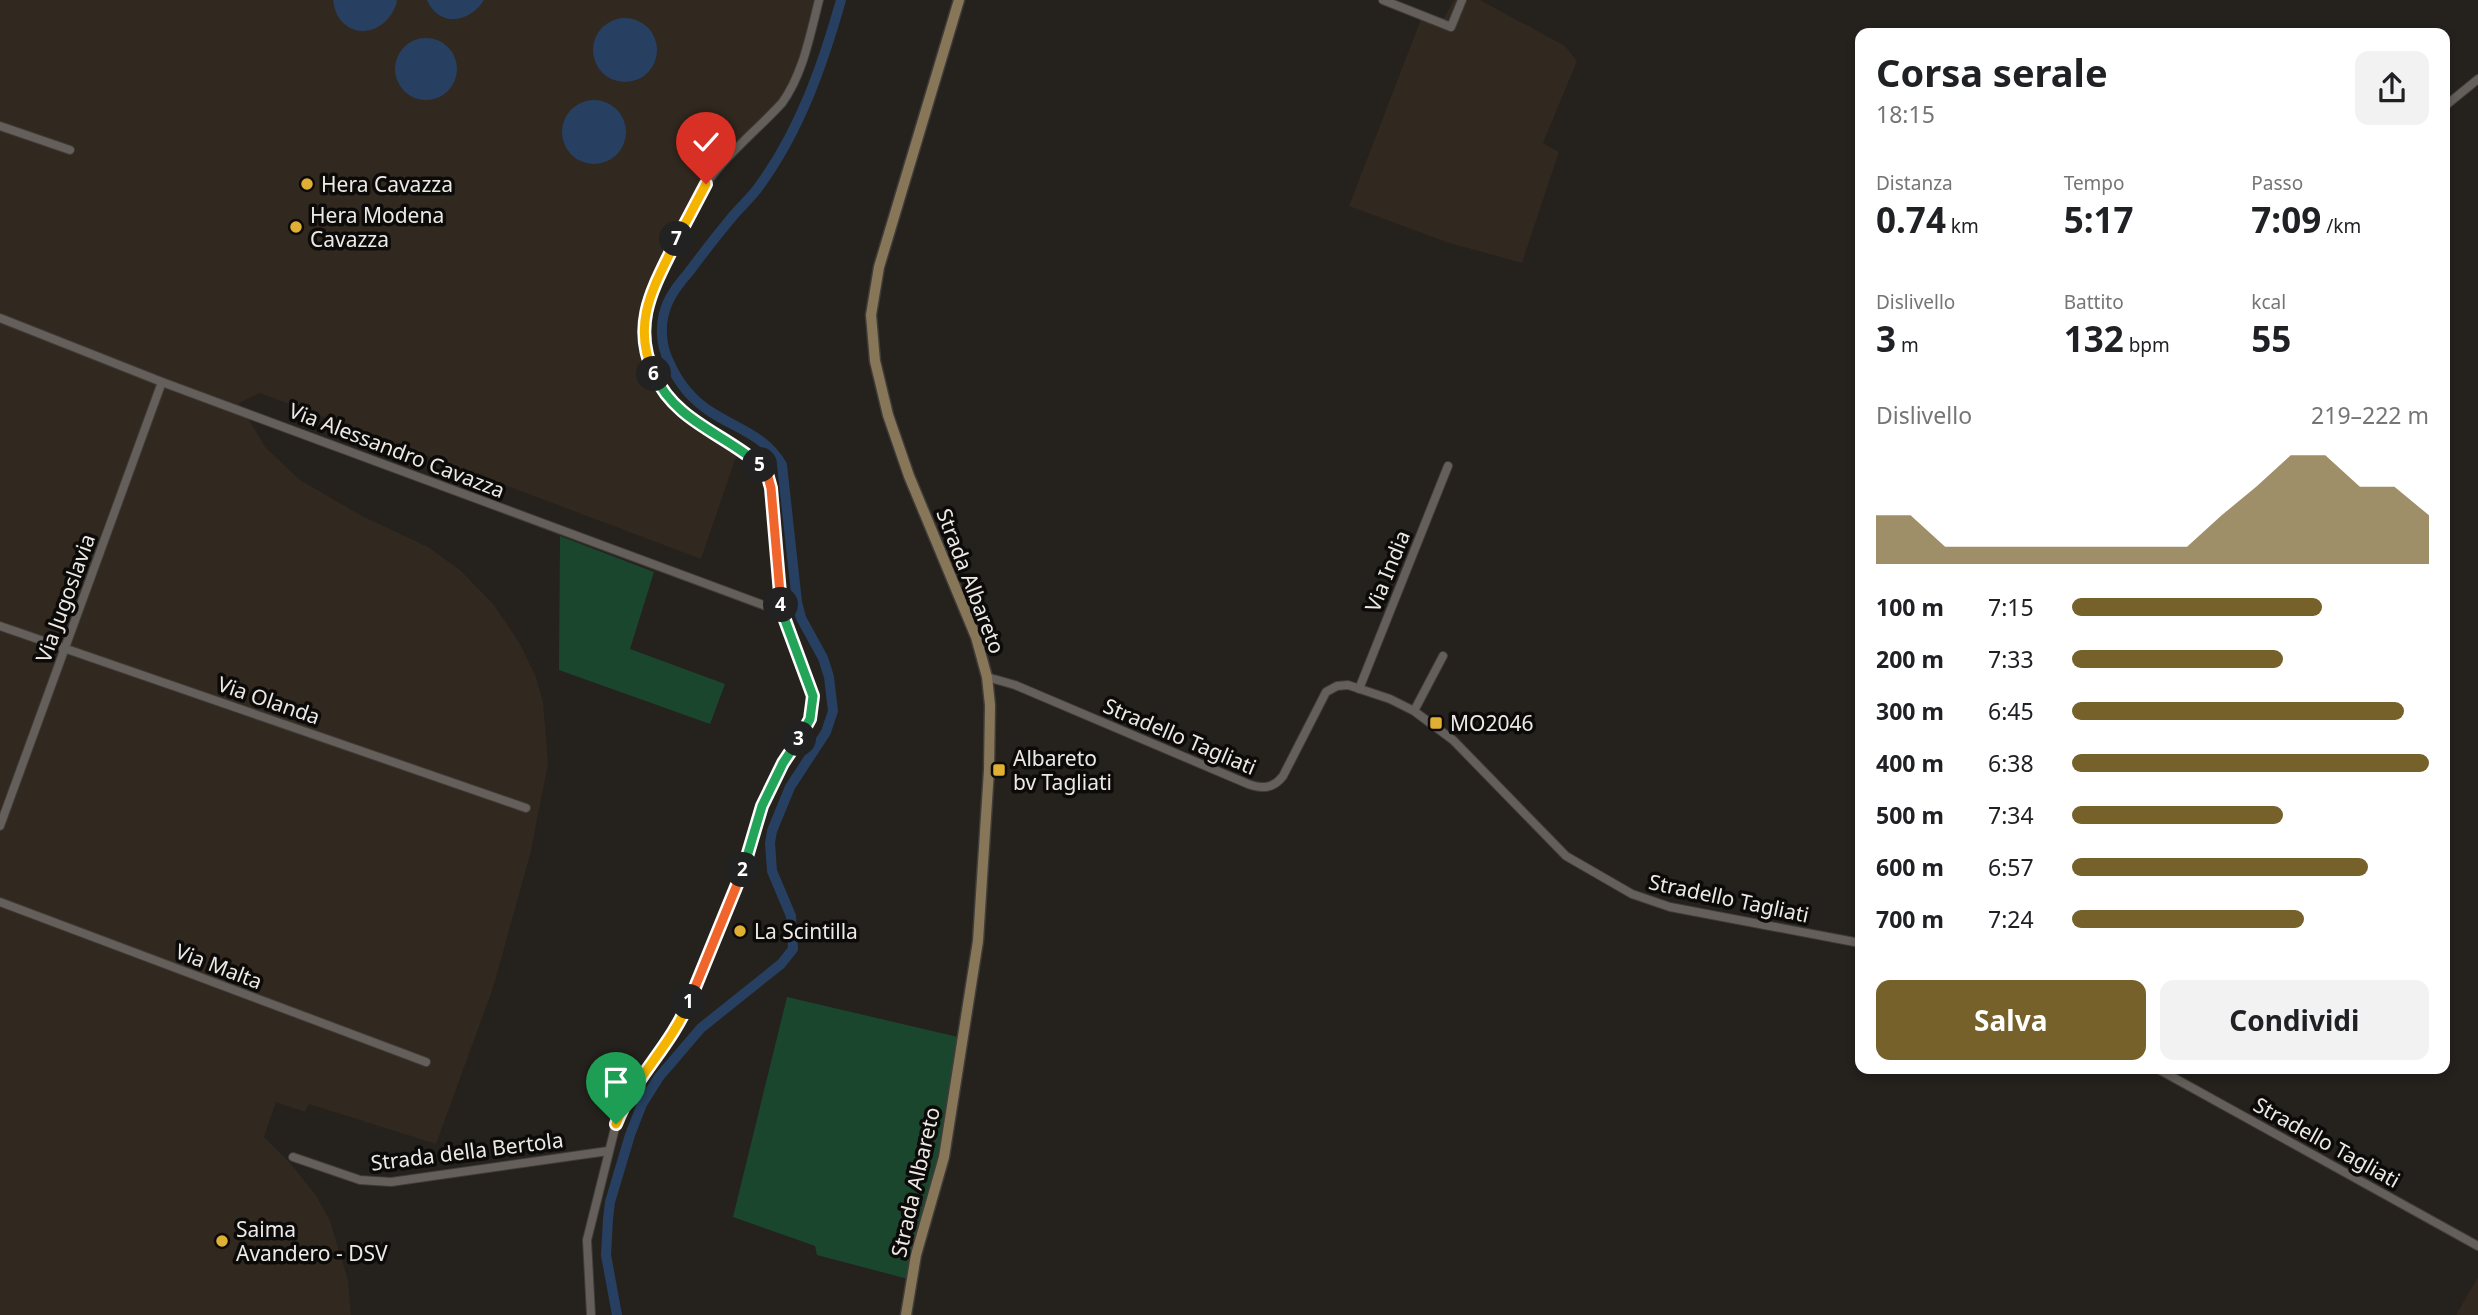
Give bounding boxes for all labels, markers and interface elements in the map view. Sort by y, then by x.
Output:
text: Corsa serale [1876,46,2108,98]
button: share [2355,51,2429,125]
text: 18:15 [1876,98,1935,130]
pin [676,112,736,184]
icon: check [687,123,725,161]
place label: Hera Cavazza [321,170,453,198]
text: Distanza [1876,170,1953,196]
text: Tempo [2064,170,2125,196]
text: Passo [2251,170,2303,196]
marker: Hera Cavazza [299,176,315,192]
text: 0.74 [1876,196,1946,243]
text: 5:17 [2064,196,2134,243]
text: 7:09 [2251,196,2321,243]
place label: Hera Modena Cavazza [310,201,444,253]
text: km [1946,213,1979,239]
text: /km [2321,213,2361,239]
marker: Hera Modena Cavazza [288,219,304,235]
pin: 7 [660,222,694,256]
text: 7 [671,225,682,251]
text: Dislivello [1876,289,1955,315]
text: Battito [2064,289,2124,315]
text: kcal [2251,289,2286,315]
text: 3 [1876,315,1896,362]
text: 132 [2064,315,2124,362]
text: 55 [2251,315,2291,362]
text: m [1896,332,1919,358]
text: bpm [2124,332,2170,358]
pin: 6 [636,356,672,392]
text: 6 [648,360,659,386]
street label: Via Alessandro Cavazza [285,396,509,504]
text: Dislivello [1876,399,1972,431]
text: 219–222 m [2311,399,2429,431]
pin: 5 [742,448,778,482]
text: 5 [754,451,765,477]
street label: Strada Albareto [930,504,1012,658]
street label: Via India [1358,526,1416,616]
street label: Via Jugoslavia [29,530,101,666]
pin: 4 [764,588,798,622]
text: 4 [775,591,786,617]
text: 100 m [1876,591,1944,623]
text: 7:15 [1988,591,2034,623]
text: 200 m [1876,643,1944,675]
text: 7:33 [1988,643,2034,675]
street label: Via Olanda [214,669,324,731]
street label: Stradello Tagliati [1099,691,1261,781]
text: 300 m [1876,695,1944,727]
text: 6:45 [1988,695,2034,727]
place label: MO2046 [1450,709,1534,737]
marker: MO2046 [1428,715,1444,731]
pin: 3 [782,722,816,756]
text: 3 [793,725,804,751]
place label: Albareto bv Tagliati [1013,744,1112,796]
text: 400 m [1876,747,1944,779]
text: 6:38 [1988,747,2034,779]
marker: Albareto bv Tagliati [991,762,1007,778]
text: 500 m [1876,799,1944,831]
text: 7:34 [1988,799,2034,831]
text: 600 m [1876,851,1944,883]
text: 6:57 [1988,851,2034,883]
pin: 2 [726,852,760,888]
text: 2 [737,856,748,882]
street label: Stradello Tagliati [1646,867,1812,929]
text: 700 m [1876,903,1944,935]
text: 7:24 [1988,903,2034,935]
place label: La Scintilla [754,917,858,945]
marker: La Scintilla [732,923,748,939]
street label: Via Malta [172,937,266,995]
button: Salva [1876,980,2146,1060]
button: Condividi [2160,980,2429,1060]
pin: 1 [672,984,706,1020]
text: 1 [683,988,694,1014]
pin [586,1052,646,1124]
icon: arrive [597,1063,635,1101]
street label: Stradello Tagliati [2249,1090,2405,1194]
street label: Strada Albareto [884,1104,946,1260]
street label: Strada della Bertola [369,1125,565,1177]
place label: Saima Avandero - DSV [236,1215,388,1267]
marker: Saima Avandero - DSV [214,1233,230,1249]

